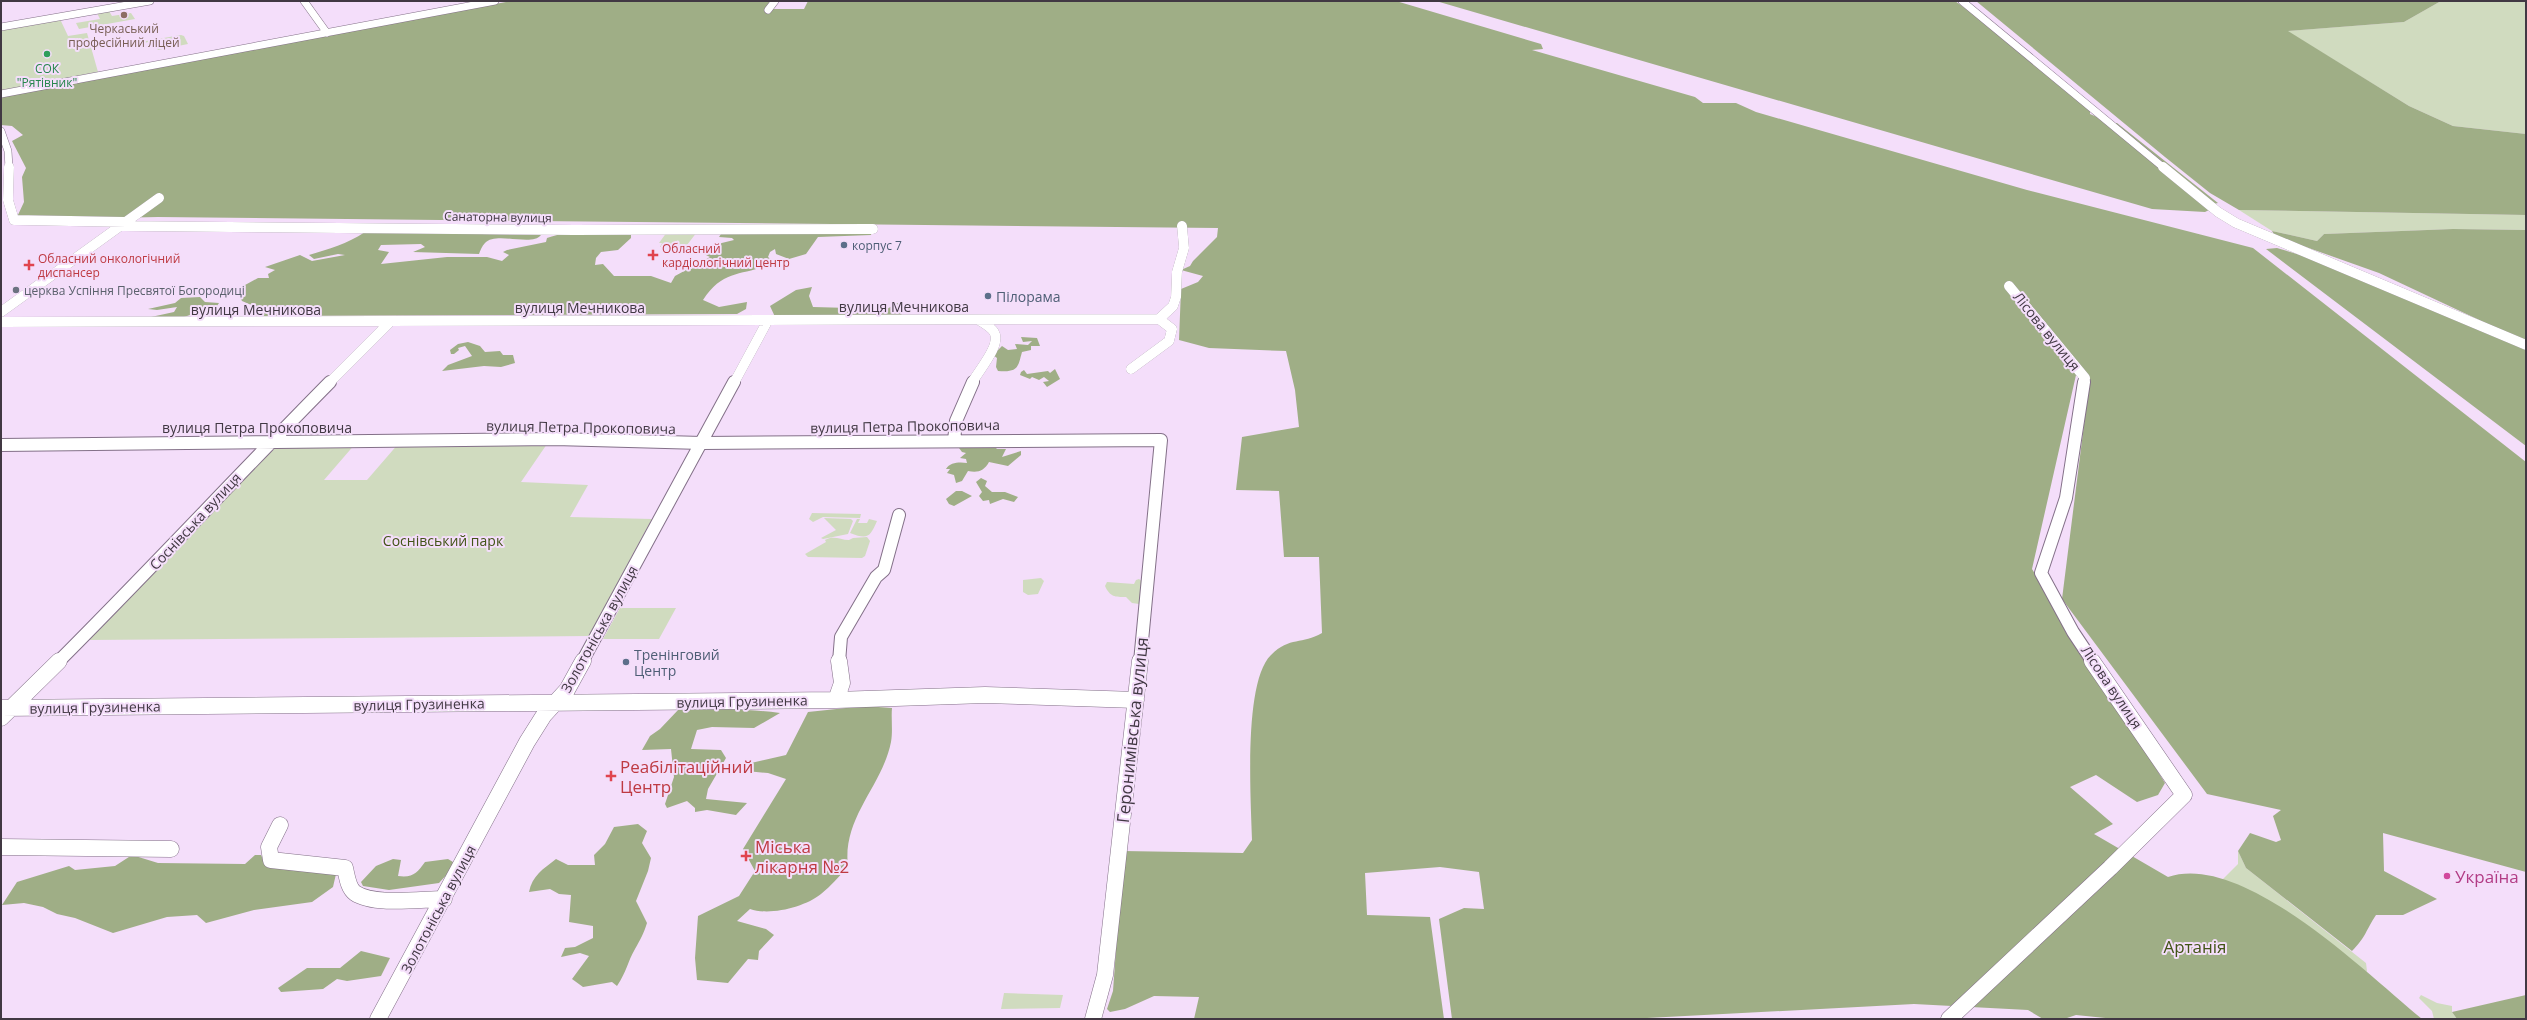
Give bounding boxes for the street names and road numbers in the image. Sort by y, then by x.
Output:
street label: Санаторна вулиця [444,208,552,226]
street label: Лісова вулиця [2009,288,2085,374]
street label: вулиця Мечникова [839,297,969,316]
street label: вулиця Мечникова [515,298,645,317]
street label: вулиця Мечникова [191,300,321,319]
street label: вулиця Петра Прокоповича [810,415,1000,437]
street label: вулиця Петра Прокоповича [486,416,676,438]
street label: вулиця Петра Прокоповича [162,418,352,437]
street label: Соснівська вулиця [145,468,245,574]
street label: Золотоніська вулиця [556,562,642,696]
street label: Геронимівська вулиця [1111,636,1153,824]
street label: Лісова вулиця [2077,642,2147,732]
street label: вулиця Грузиненка [676,690,808,712]
street label: вулиця Грузиненка [353,693,485,715]
street label: вулиця Грузиненка [29,696,161,718]
street label: Золотоніська вулиця [396,842,480,976]

